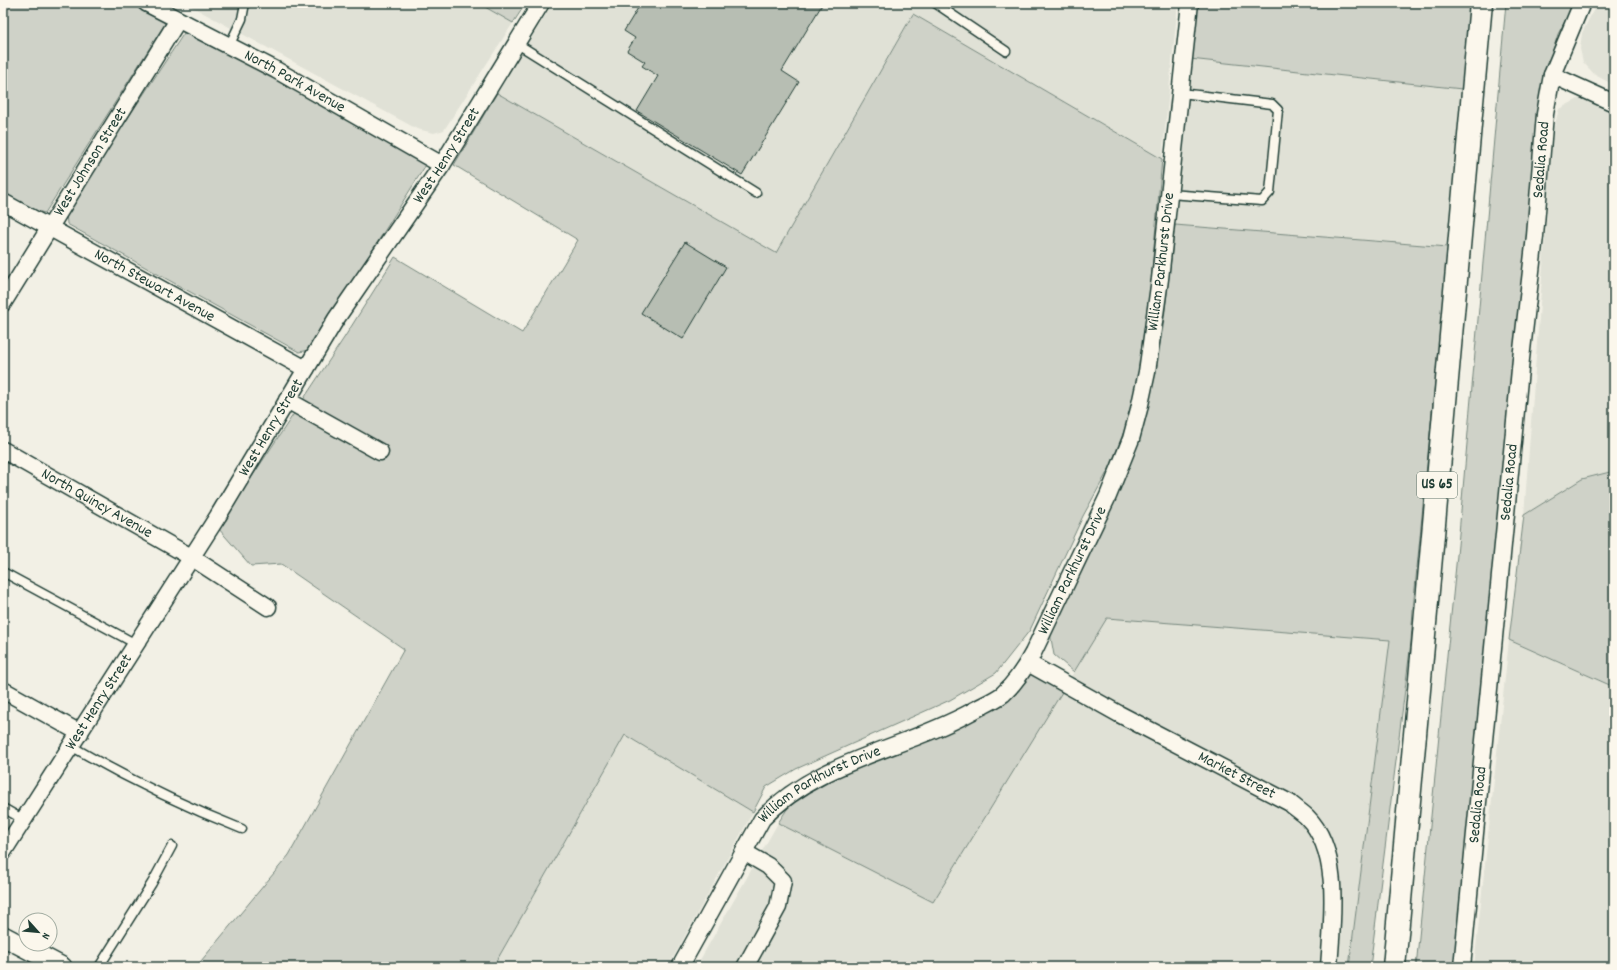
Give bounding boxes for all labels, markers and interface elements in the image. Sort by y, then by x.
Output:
street label: North Park Avenue [240,44,349,119]
street label: West Johnson Street [48,103,133,221]
street label: West Henry Street [407,103,486,208]
street label: Sedalia Road [1527,121,1556,199]
street label: William Parkhurst Drive [1141,191,1181,333]
street label: North Stewart Avenue [90,243,219,328]
street label: West Henry Street [233,374,309,481]
street label: Sedalia Road [1494,443,1524,522]
street label: North Quincy Avenue [37,463,157,544]
road number: US 65 [1417,472,1457,498]
street label: William Parkhurst Drive [1032,503,1113,638]
street label: West Henry Street [60,649,138,755]
street label: William Parkhurst Drive [752,740,884,828]
street label: Market Street [1194,745,1280,805]
street label: Sedalia Road [1463,765,1493,844]
north arrow [18,912,58,952]
text: N [37,930,53,942]

